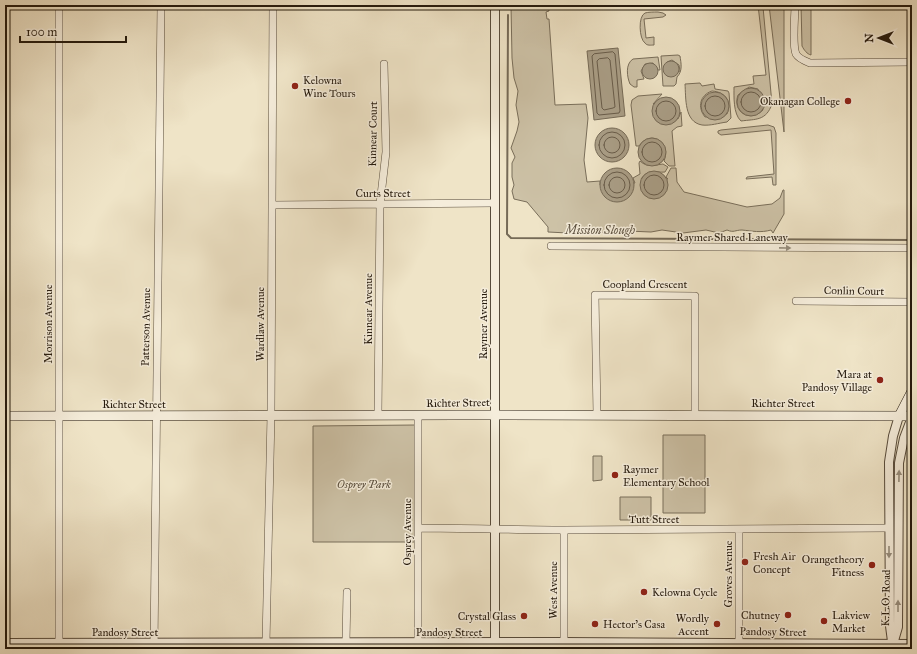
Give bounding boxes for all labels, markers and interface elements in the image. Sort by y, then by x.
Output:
scale bar [20,18,126,44]
north arrow [859,18,899,58]
text: 100 m [26,25,57,39]
text: N [863,33,876,43]
place label: Kelowna Wine Tours [303,74,356,100]
marker: Kelowna Wine Tours [290,81,300,91]
place label: Okanagan College [760,95,840,108]
marker: Okanagan College [843,96,853,106]
street label: Kinnear Court [366,101,380,167]
street label: Curts Street [355,187,411,200]
water label: Mission Slough [564,223,635,237]
street label: Raymer Shared Laneway [676,231,789,244]
one-way arrow [779,245,792,251]
street label: Kinnear Avenue [362,273,375,345]
street label: Coopland Crescent [603,278,688,291]
street label: Morrison Avenue [42,284,55,364]
street label: Conlin Court [824,284,884,298]
street label: Wardlaw Avenue [254,286,267,361]
street label: Patterson Avenue [139,287,153,366]
street label: Raymer Avenue [477,288,490,359]
place label: Mara at Pandosy Village [802,368,872,394]
marker: Mara at Pandosy Village [875,375,885,385]
street label: Richter Street [426,396,490,410]
street label: Richter Street [751,397,815,410]
street label: Richter Street [102,398,166,411]
place label: Raymer Elementary School [623,463,710,489]
marker: Raymer Elementary School [610,470,620,480]
one-way arrow [895,470,902,482]
park label: Osprey Park [337,478,391,492]
street label: Osprey Avenue [401,498,414,565]
street label: Tutt Street [629,513,679,526]
street label: Groves Avenue [722,540,735,607]
one-way arrow [886,546,892,559]
place label: Fresh Air Concept [753,550,796,576]
place label: Orangetheory Fitness [802,553,865,579]
marker: Fresh Air Concept [740,557,750,567]
marker: Orangetheory Fitness [867,560,877,570]
street label: West Avenue [547,561,560,619]
street label: K.L.O. Road [879,569,893,627]
place label: Kelowna Cycle [652,586,718,599]
marker: Kelowna Cycle [639,587,649,597]
one-way arrow [895,599,901,612]
place label: Chutney [741,609,781,622]
place label: Lakview Market [832,609,871,635]
place label: Crystal Glass [458,610,516,623]
marker: Chutney [783,610,793,620]
marker: Crystal Glass [519,611,529,621]
place label: Wordly Accent [676,612,710,638]
marker: Lakview Market [819,616,829,626]
place label: Hector's Casa [603,618,666,631]
marker: Hector's Casa [590,619,600,629]
marker: Wordly Accent [712,619,722,629]
street label: Pandosy Street [740,625,807,639]
street label: Pandosy Street [92,626,158,639]
street label: Pandosy Street [416,626,482,639]

